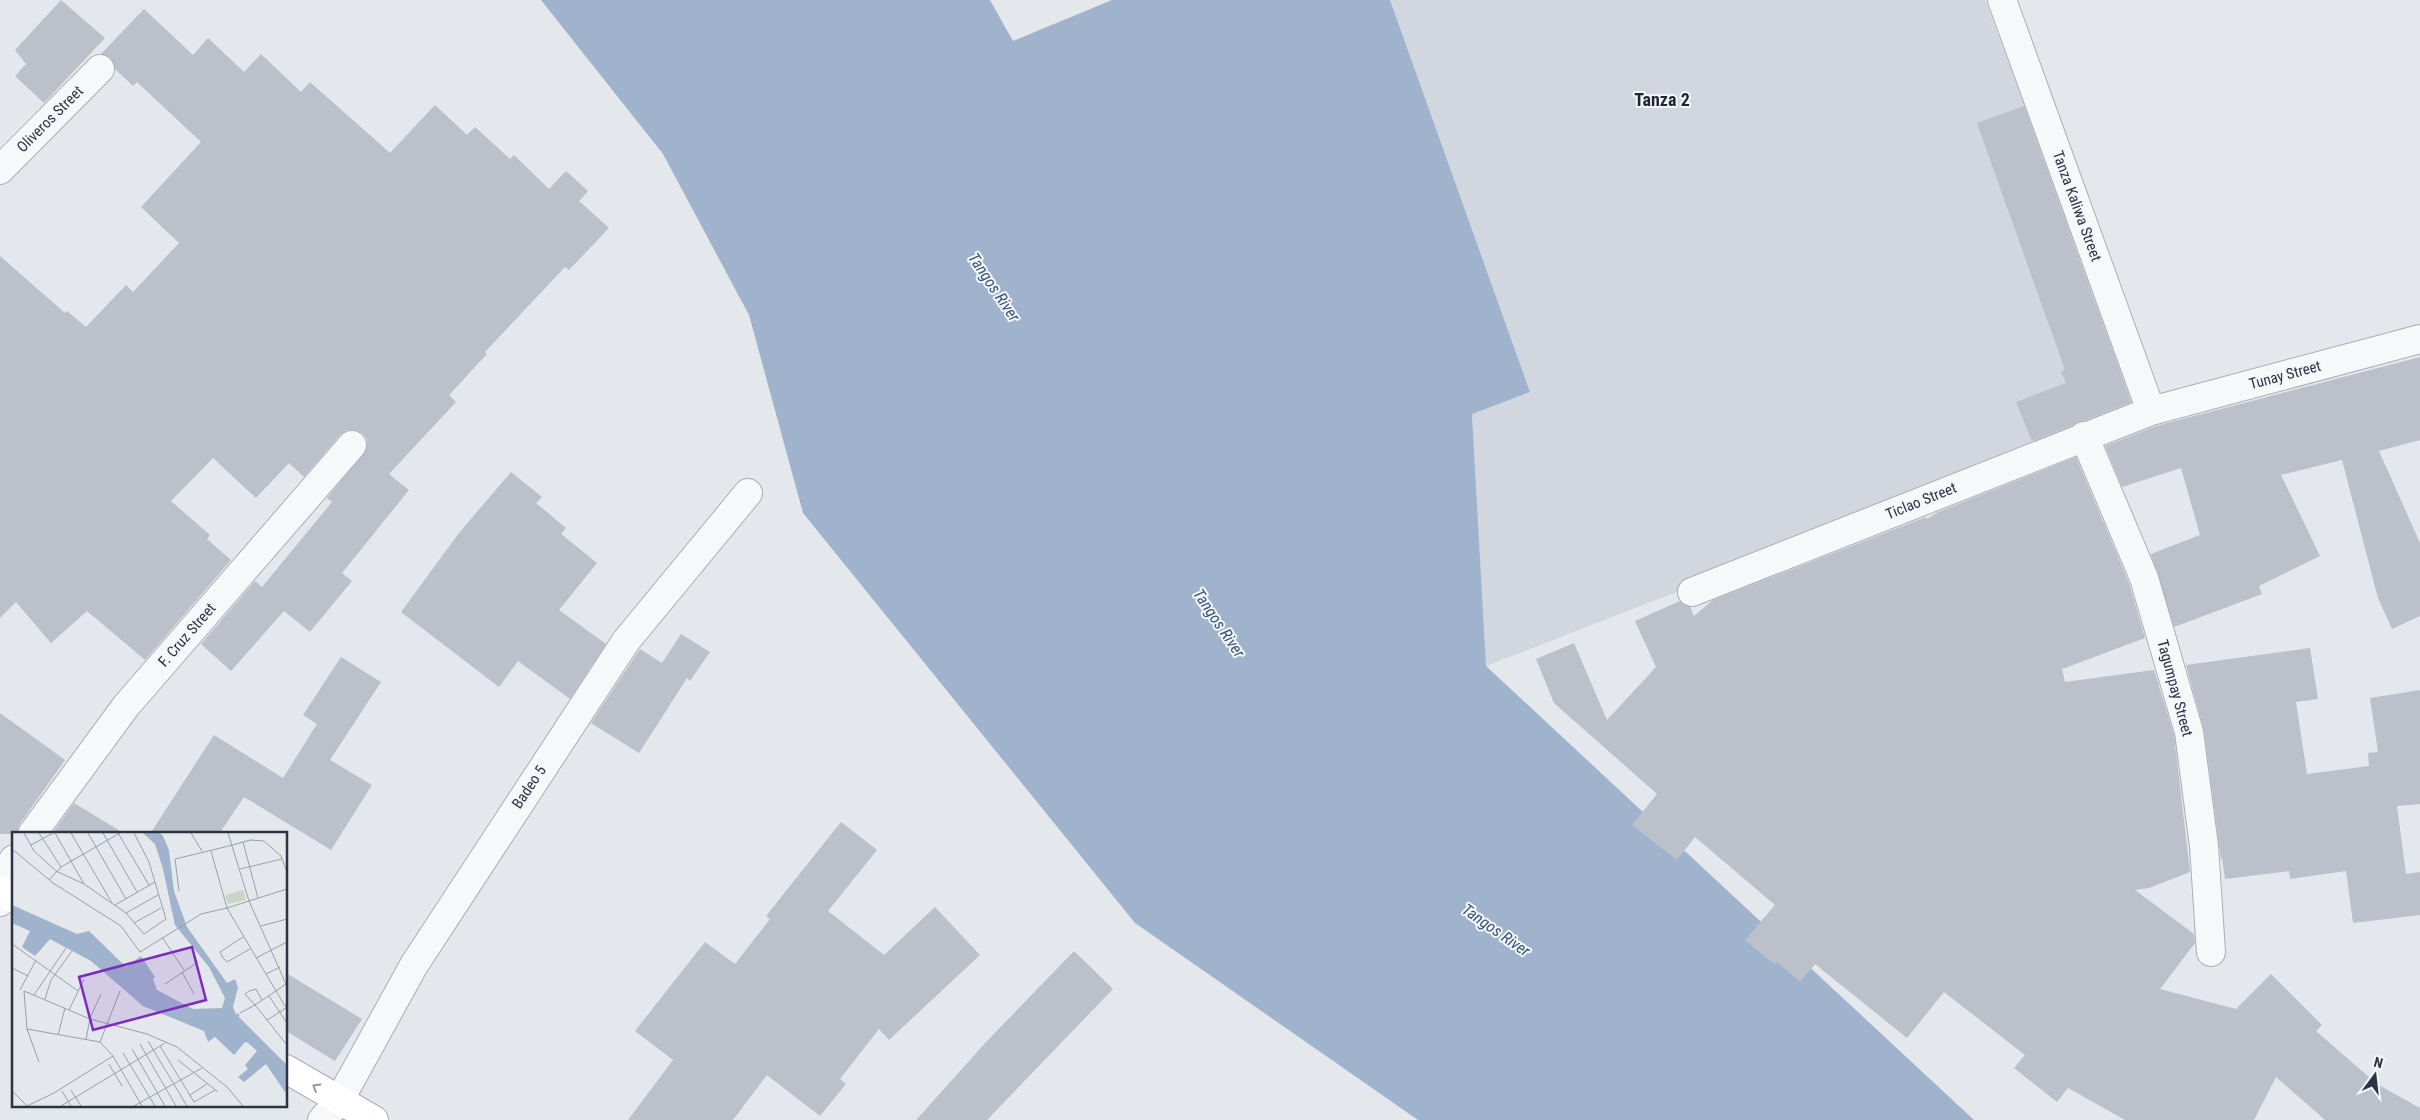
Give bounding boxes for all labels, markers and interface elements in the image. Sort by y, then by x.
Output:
street label: Oliveros Street [13,82,87,156]
district label: Tanza 2 [1634,89,1690,110]
street label: Tanza Kaliwa Street [2049,148,2105,264]
water label: Tangos River [964,249,1025,326]
street label: Tunay Street [2247,357,2323,393]
street label: Ticlao Street [1883,479,1959,523]
water label: Tangos River [1189,585,1250,662]
street label: F. Cruz Street [154,600,220,670]
street label: Tagumpay Street [2153,638,2197,738]
street label: Badeo 5 [508,762,550,812]
inset map [12,832,288,1108]
water label: Tangos River [1458,900,1535,961]
north arrow [2350,1050,2400,1100]
text: N [2372,1054,2385,1071]
one-way arrow [313,1083,322,1093]

